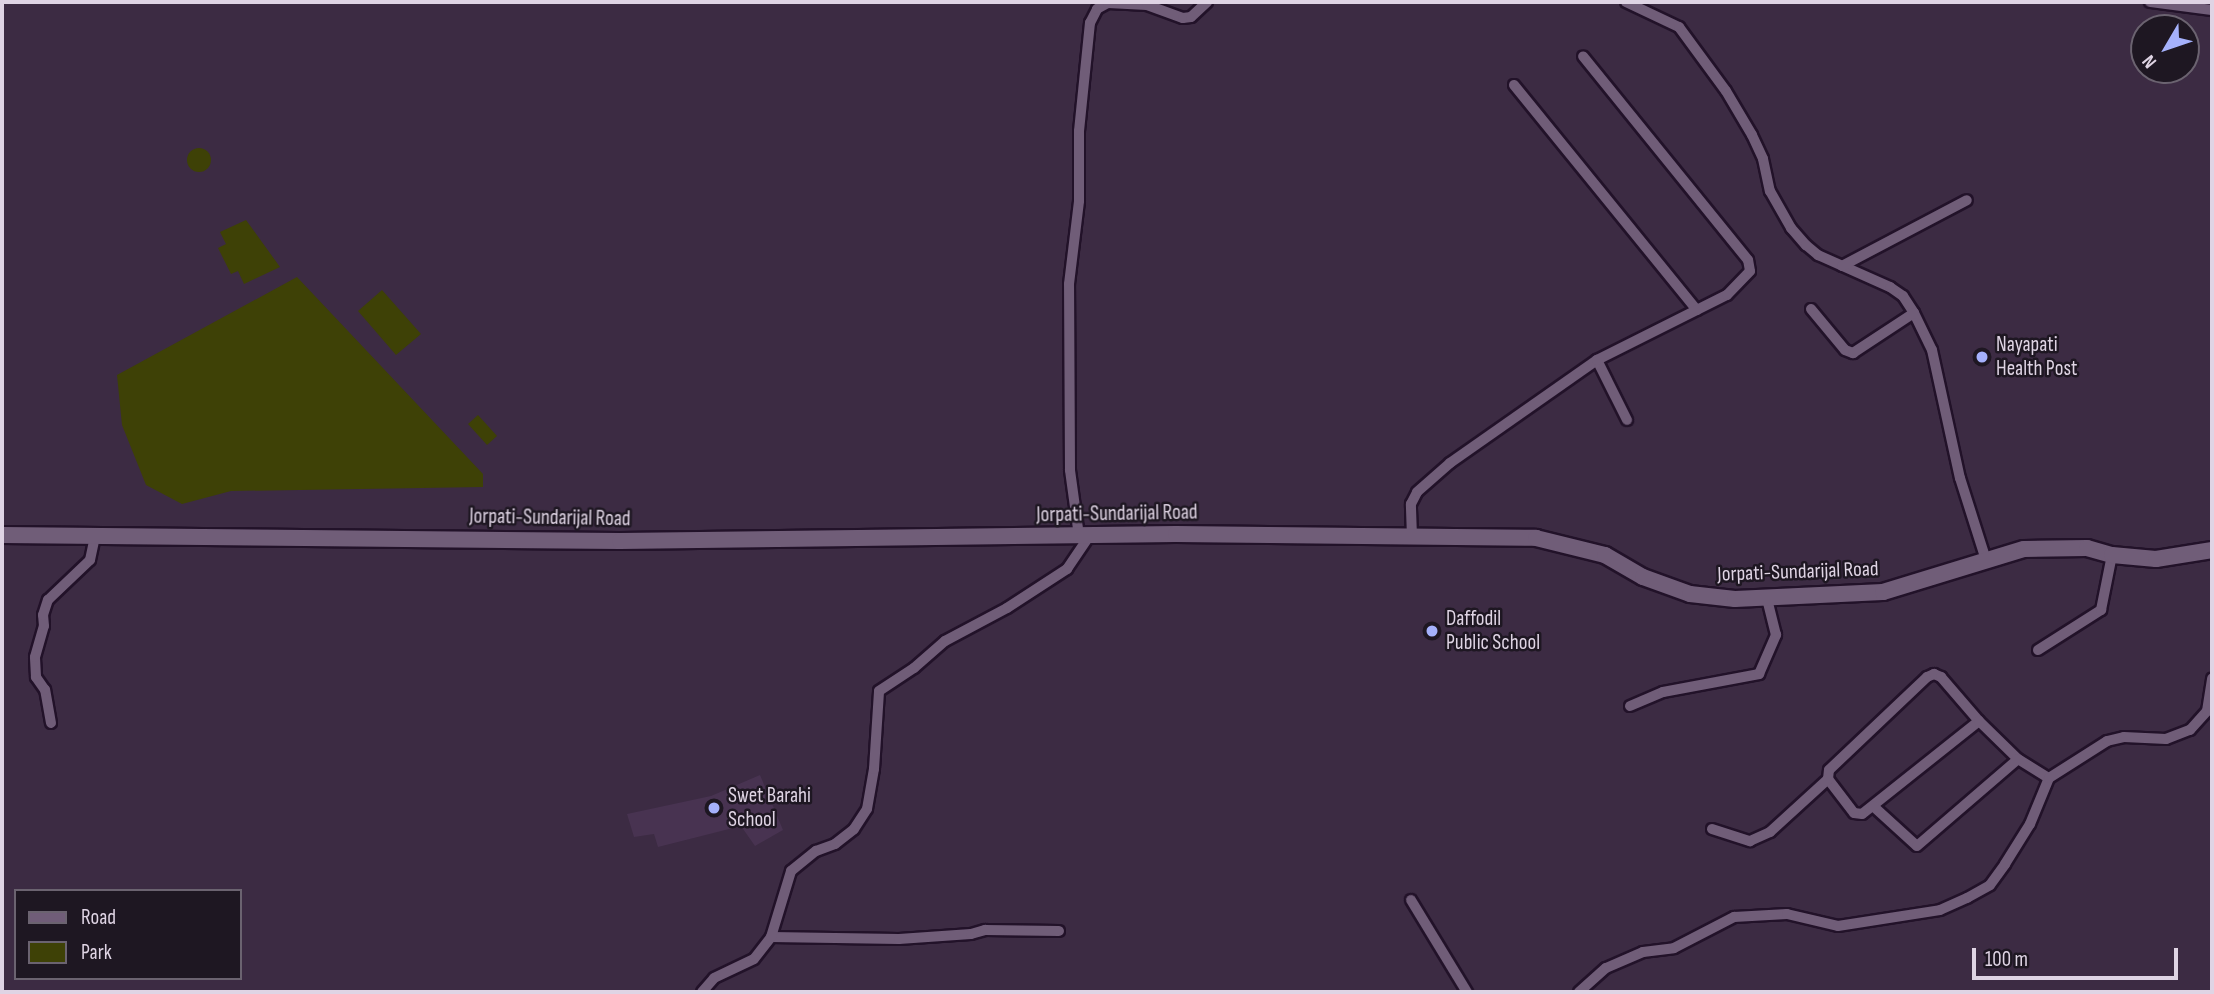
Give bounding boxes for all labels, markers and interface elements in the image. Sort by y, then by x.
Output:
north arrow [2130,14,2200,84]
text: N [2138,50,2162,72]
place label: Nayapati Health Post [1996,332,2077,382]
marker: Nayapati Health Post [1974,349,1990,365]
street label: Jorpati-Sundarijal Road [1036,500,1198,528]
street label: Jorpati-Sundarijal Road [469,504,631,532]
street label: Jorpati-Sundarijal Road [1717,557,1879,587]
place label: Daffodil Public School [1446,606,1540,656]
marker: Daffodil Public School [1424,623,1440,639]
place label: Swet Barahi School [728,783,811,833]
marker: Swet Barahi School [706,800,722,816]
legend [14,889,242,980]
text: Road [81,905,116,930]
scale bar [1976,934,2182,978]
text: Park [81,940,112,965]
text: 100 m [1985,947,2028,972]

